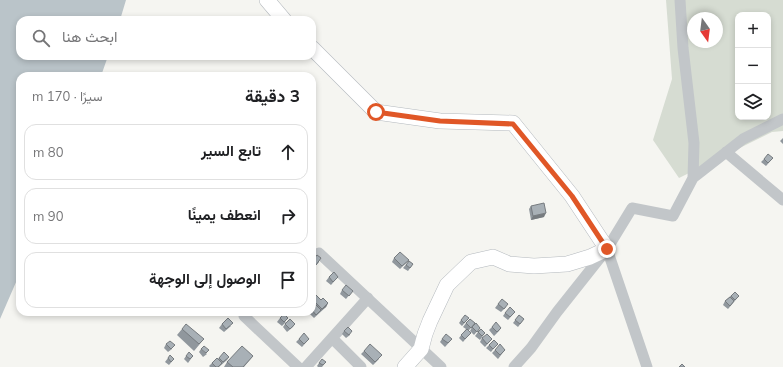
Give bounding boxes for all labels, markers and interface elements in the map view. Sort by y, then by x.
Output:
north arrow [687,12,723,48]
map controls [735,12,771,120]
button: + [735,12,771,48]
search box [16,16,316,60]
icon: search [30,27,52,49]
text: ابحث هنا [62,27,117,46]
button: − [735,48,771,84]
button: layers [735,84,771,120]
text: 3 دقيقة [245,85,300,106]
text: سيرًا · 170 m [32,88,103,104]
route start [367,103,385,121]
text: تابع السير [201,141,261,160]
icon: ahead [277,141,299,163]
text: 80 m [33,144,63,160]
text: انعطف يمينًا [188,205,261,224]
icon: right [277,205,299,227]
text: 90 m [33,208,63,224]
route end [598,240,616,258]
text: الوصول إلى الوجهة [149,269,261,288]
icon: arrive [277,269,299,291]

